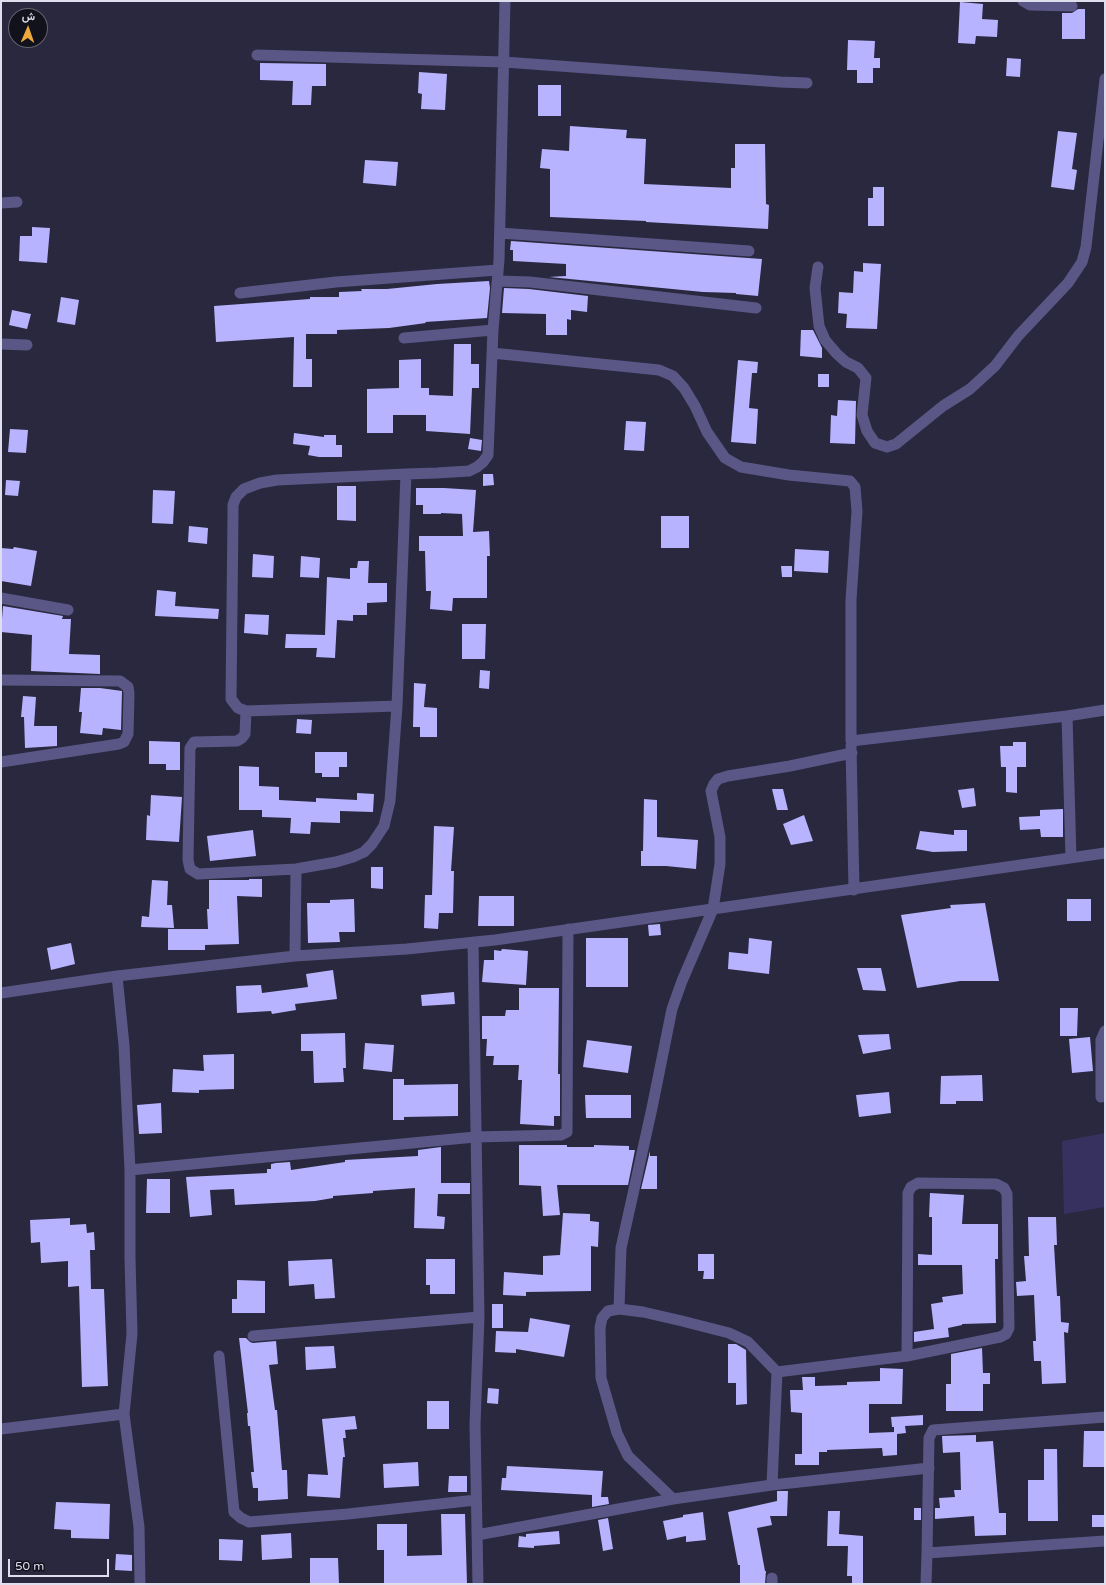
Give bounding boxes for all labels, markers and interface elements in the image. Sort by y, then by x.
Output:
north arrow [8,8,48,48]
text: ش [22,10,35,23]
scale bar [10,1551,111,1577]
text: 50 m [15,1559,44,1573]

